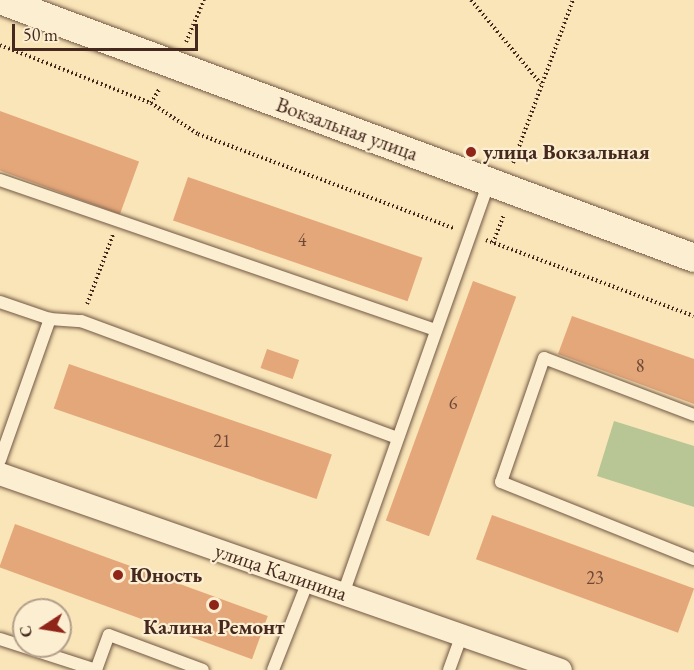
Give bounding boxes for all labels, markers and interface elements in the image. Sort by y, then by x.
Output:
scale bar [15,12,201,50]
text: 50 m [23,23,58,46]
street label: Вокзальная улица [273,92,421,166]
place label: улица Вокзальная [483,139,650,165]
marker: улица Вокзальная [464,145,478,159]
house number: 4 [298,229,306,251]
house number: 8 [636,355,644,377]
house number: 6 [449,392,457,414]
house number: 21 [213,430,231,452]
street label: улица Калинина [212,538,350,606]
place label: Юность [130,562,202,588]
house number: 23 [586,567,604,589]
marker: Юность [111,568,125,582]
north arrow [12,598,72,658]
marker: Калина Ремонт [207,598,221,612]
place label: Калина Ремонт [143,614,285,640]
text: С [14,624,37,639]

